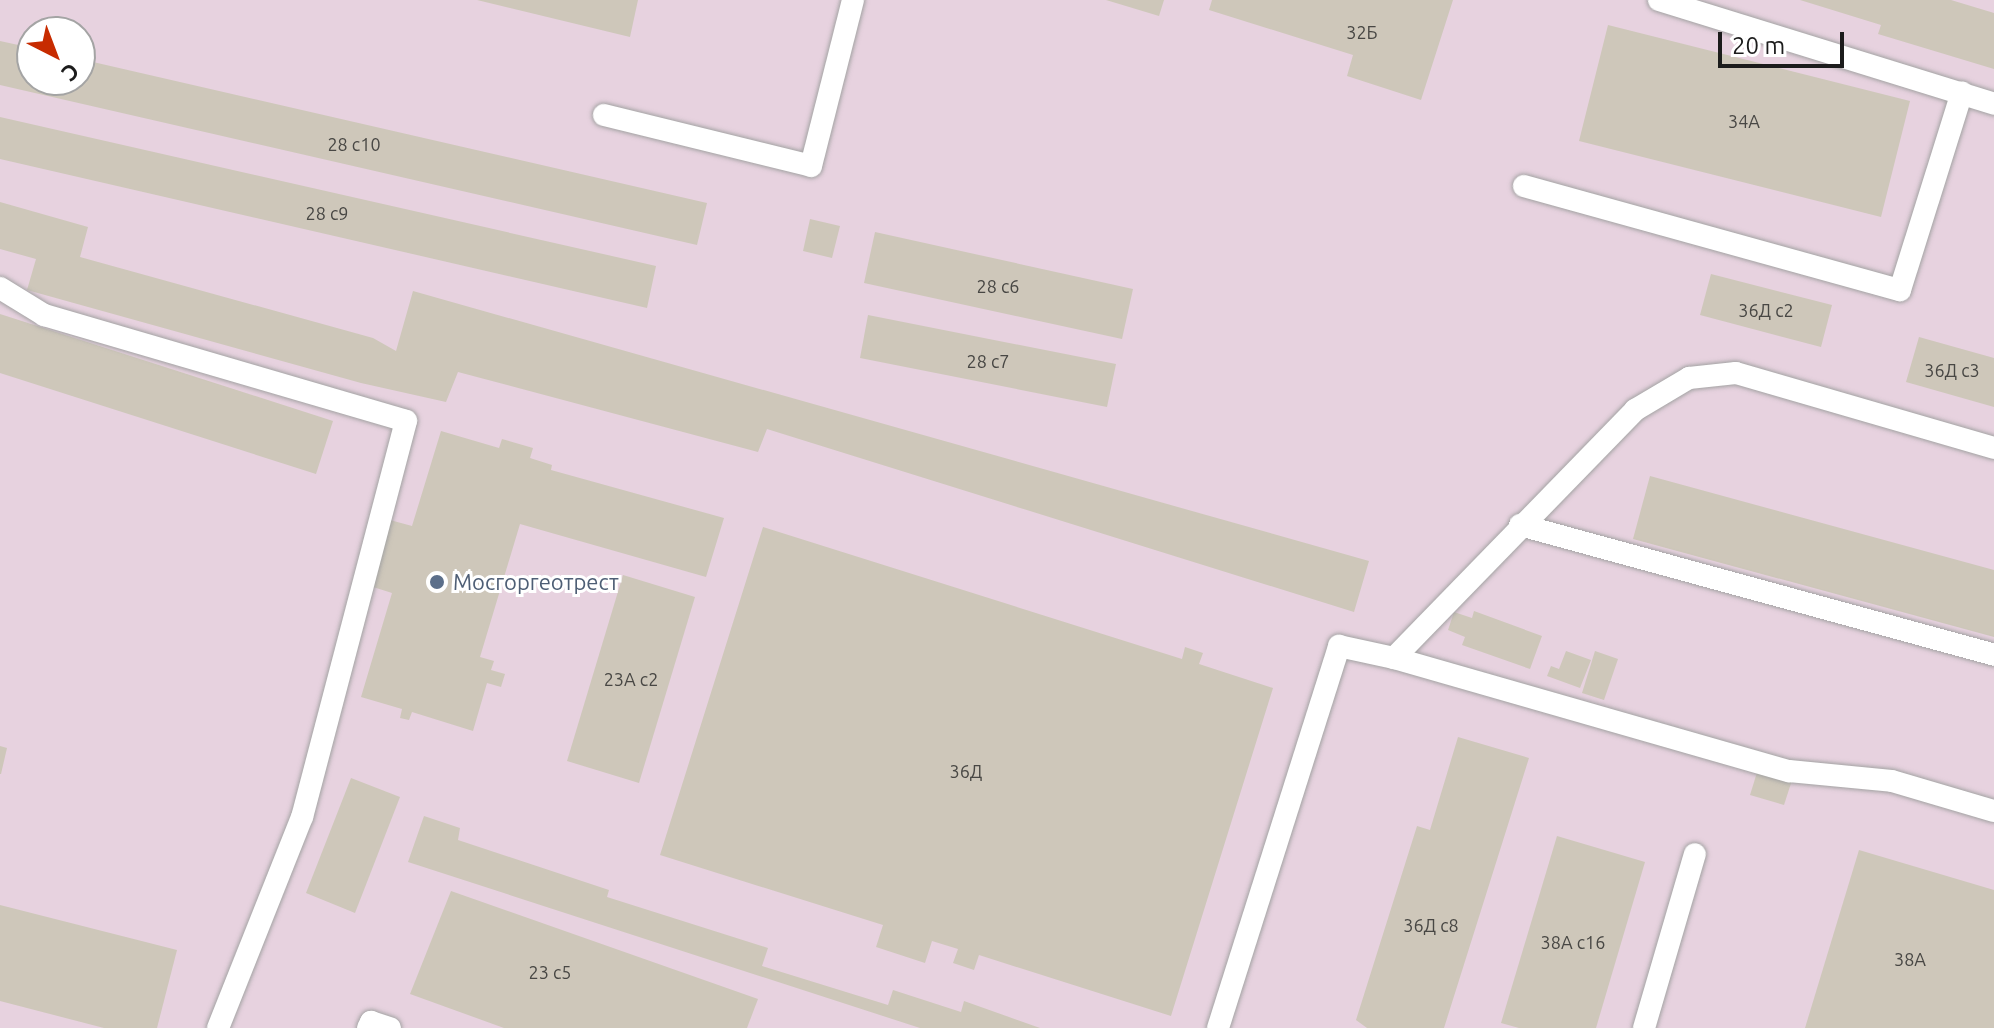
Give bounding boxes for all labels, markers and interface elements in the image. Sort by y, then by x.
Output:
north arrow [16,16,96,96]
scale bar [1722,16,1848,66]
house number: 32Б [1346,21,1378,43]
text: 20 m [1732,32,1785,59]
text: С [57,59,85,87]
house number: 34А [1728,110,1760,132]
house number: 28 с10 [327,133,381,155]
house number: 28 с9 [306,202,348,224]
house number: 28 с6 [977,275,1019,297]
house number: 36Д с2 [1738,299,1794,321]
house number: 28 с7 [967,350,1009,372]
house number: 36Д с3 [1924,359,1980,381]
place label: Мосгоргеотрест [453,569,619,595]
marker: Мосгоргеотрест [428,573,446,591]
house number: 23А с2 [604,668,658,690]
house number: 36Д [950,760,982,782]
house number: 36Д с8 [1403,914,1459,936]
house number: 38А с16 [1541,931,1605,953]
house number: 38А [1894,948,1926,970]
house number: 23 с5 [529,961,571,983]

